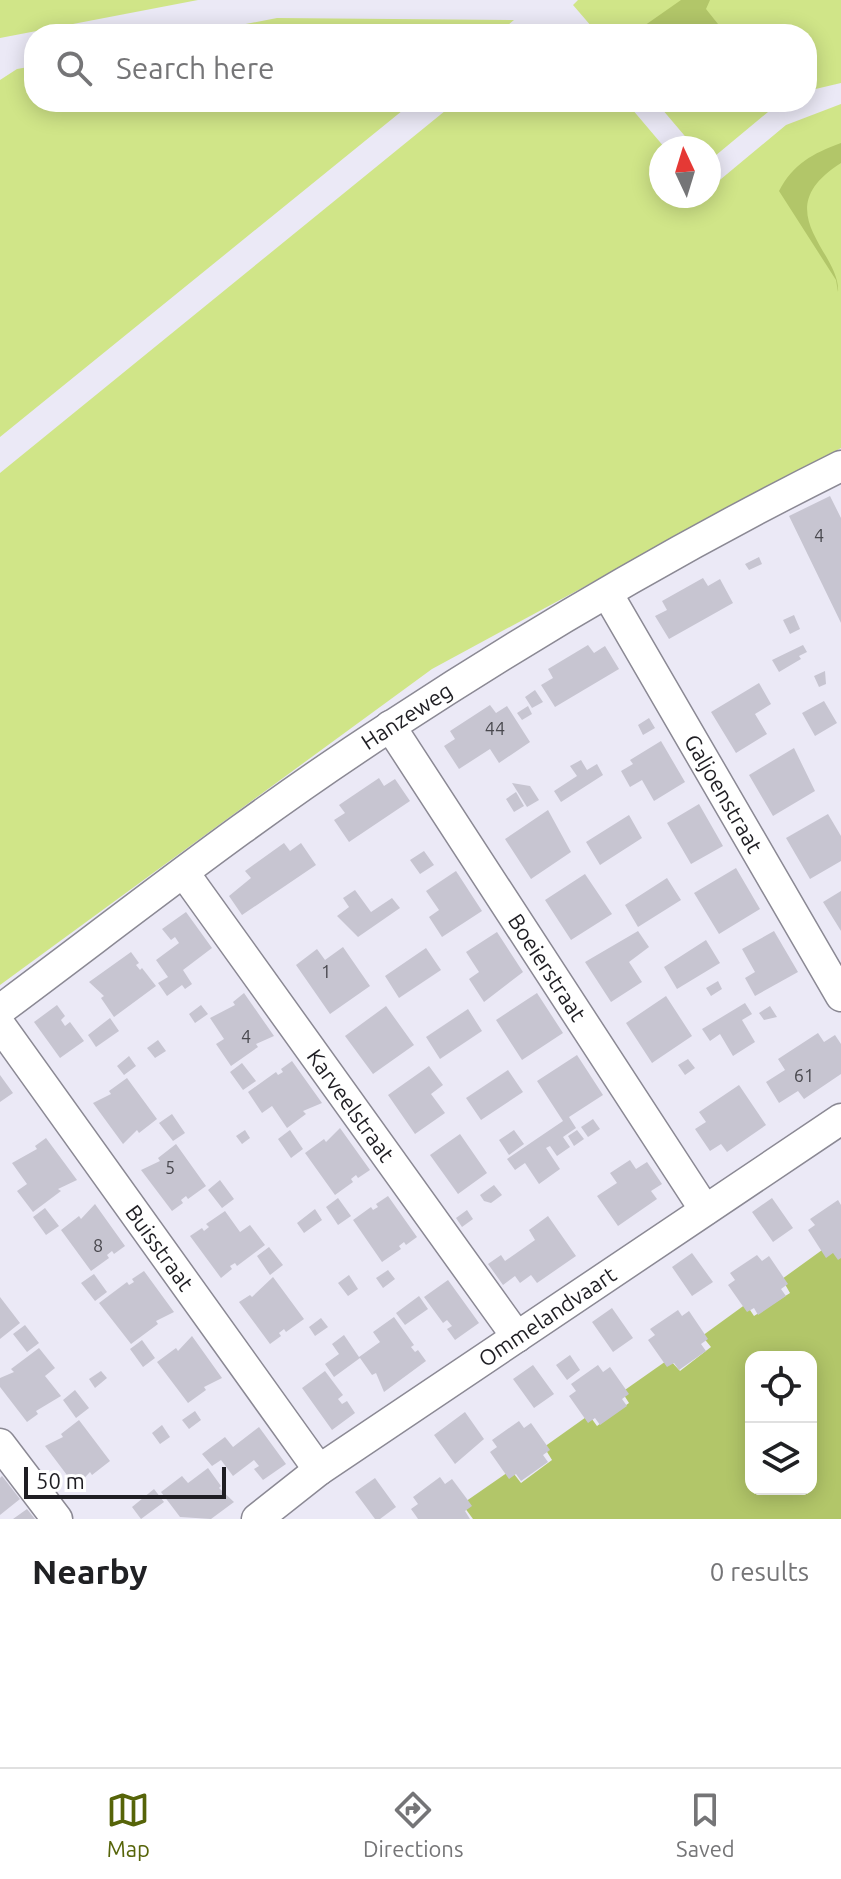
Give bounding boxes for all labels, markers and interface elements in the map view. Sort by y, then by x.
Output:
search box [24,24,817,112]
icon: search [52,46,96,90]
text: Search here [116,51,275,85]
north arrow [649,136,721,208]
house number: 4 [814,525,824,545]
street label: Hanzeweg [356,677,456,754]
house number: 44 [485,718,505,738]
street label: Galjoenstraat [680,730,768,857]
street label: Boeierstraat [504,909,592,1026]
house number: 1 [321,961,331,981]
house number: 4 [241,1026,251,1046]
street label: Karveelstraat [302,1044,400,1166]
house number: 61 [794,1065,814,1085]
house number: 5 [165,1157,175,1177]
street label: Buisstraat [121,1200,199,1295]
house number: 8 [93,1235,103,1255]
street label: Ommelandvaart [473,1261,621,1371]
map controls [745,1351,817,1495]
button: locate [745,1351,817,1423]
button: layers [745,1423,817,1495]
scale bar [24,1463,226,1499]
text: 50 m [36,1468,85,1493]
text: Nearby [32,1552,147,1590]
text: 0 results [710,1557,809,1586]
tab: Map [106,1788,150,1861]
tab: Directions [363,1788,463,1861]
tab: Saved [676,1788,735,1861]

